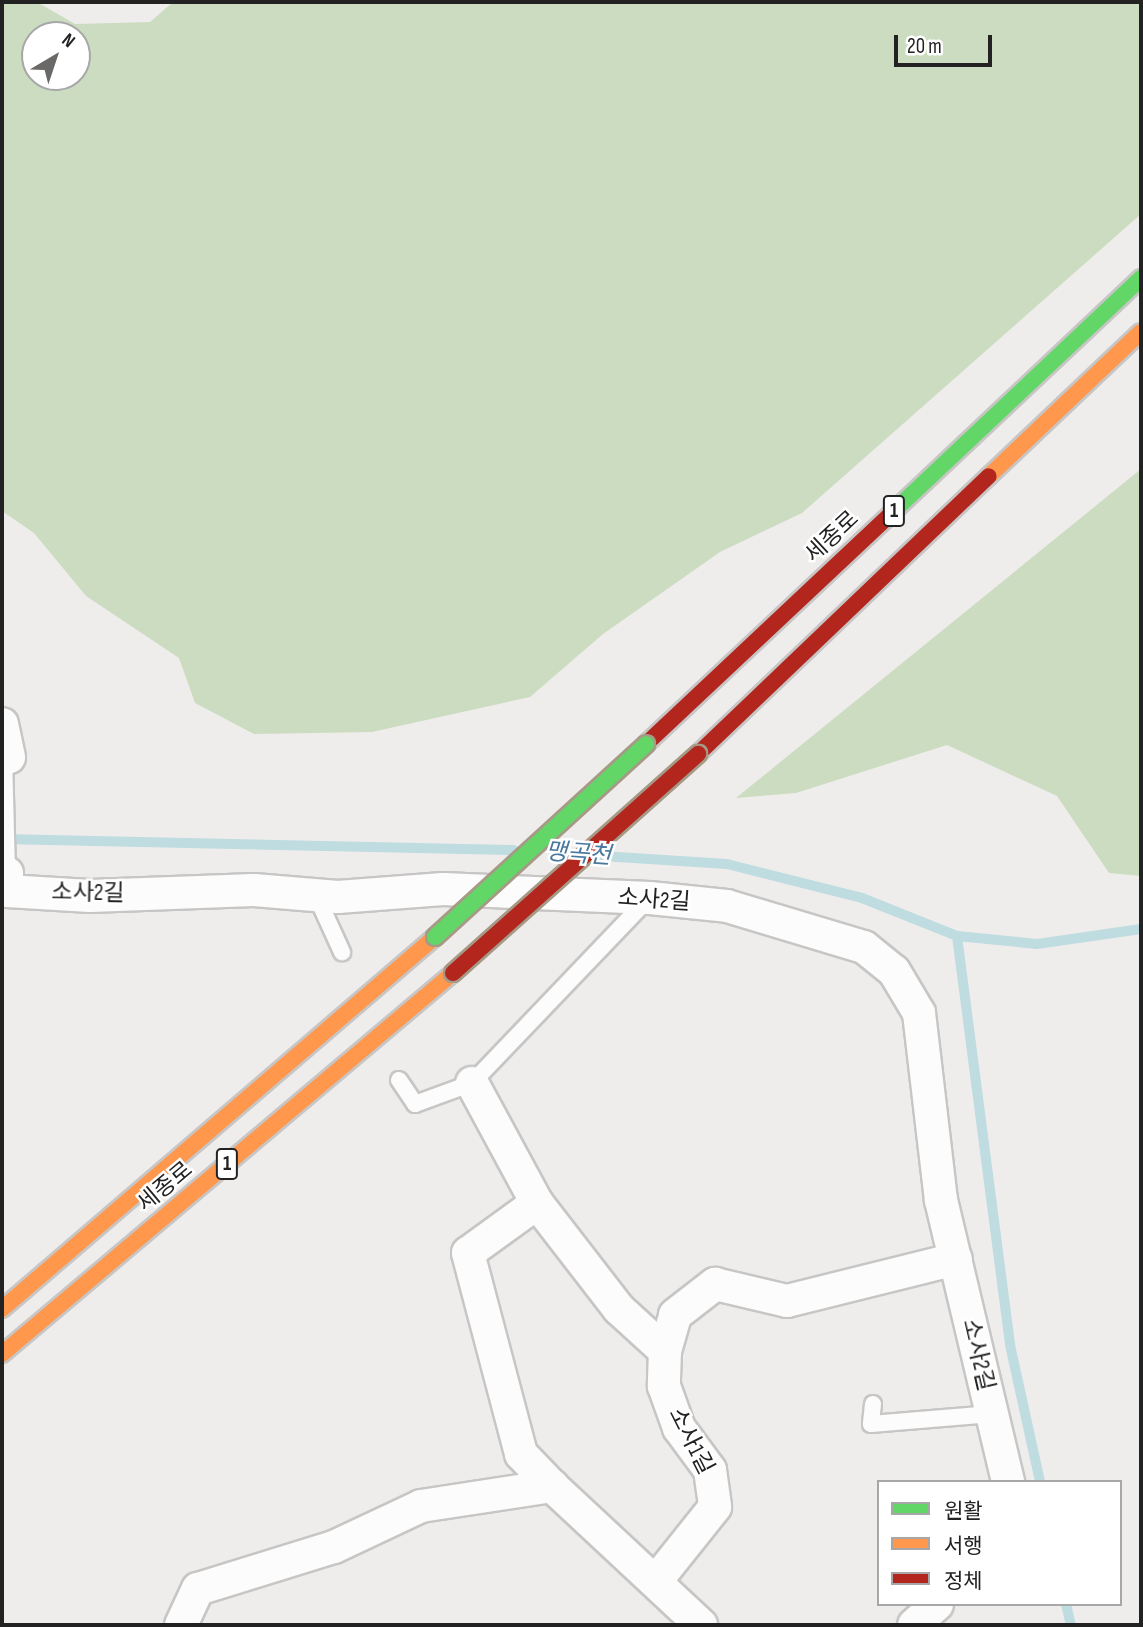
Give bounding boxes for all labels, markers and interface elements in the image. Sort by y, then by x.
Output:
north arrow [21,21,91,91]
scale bar [898,21,996,65]
text: N [57,29,79,53]
text: 20 m [907,34,942,59]
road number: 1 [882,494,906,528]
street label: 세종로 [799,505,865,569]
water label: 맹곡천 [544,837,612,871]
street label: 소사2길 [51,879,125,907]
street label: 소사2길 [617,884,691,916]
road number: 1 [215,1146,239,1182]
street label: 세종로 [132,1156,198,1218]
street label: 소사2길 [956,1316,1000,1394]
street label: 소사1길 [662,1403,720,1479]
legend [877,1480,1122,1606]
text: 원활 [944,1499,983,1524]
text: 서행 [944,1534,983,1559]
text: 정체 [944,1569,983,1594]

